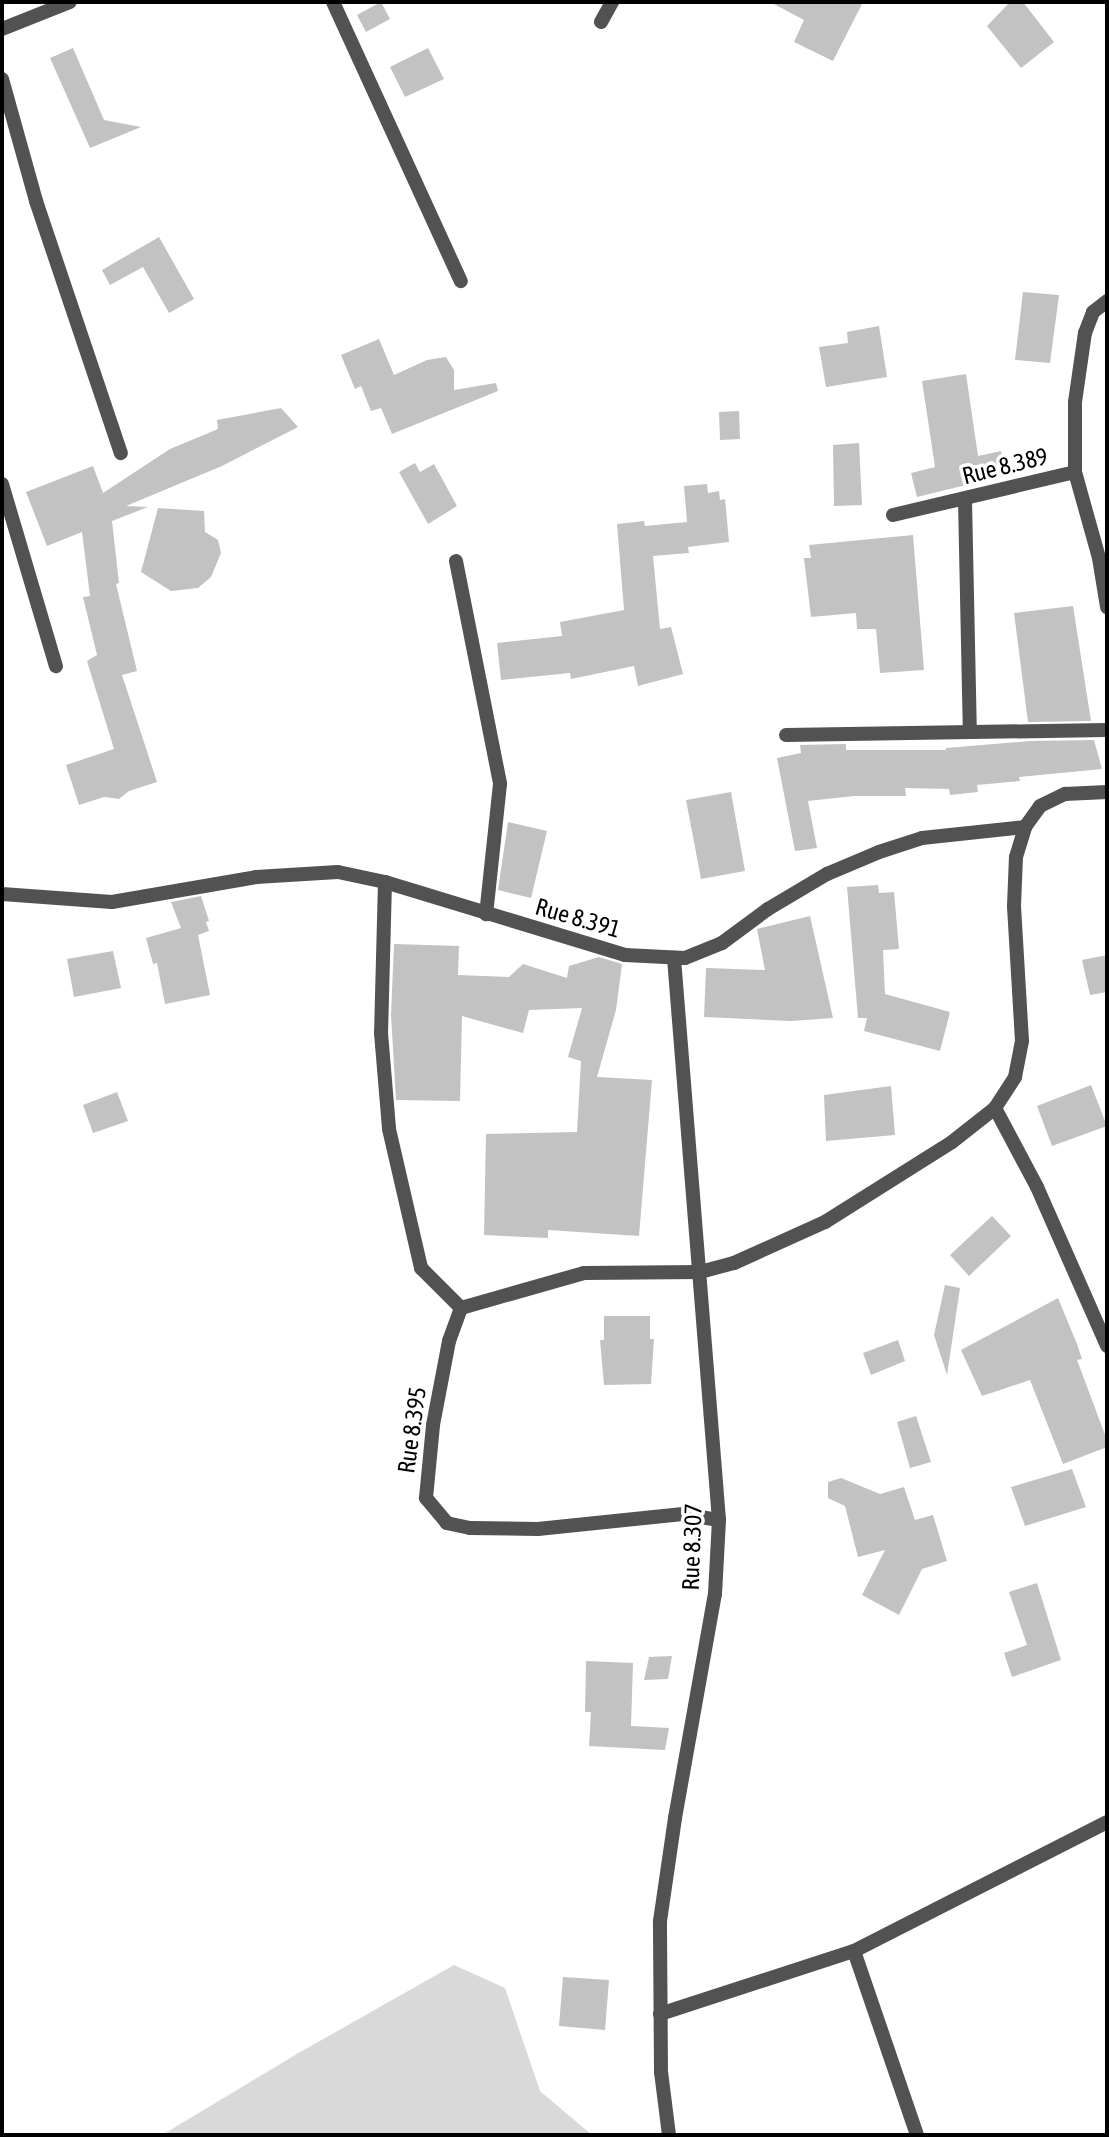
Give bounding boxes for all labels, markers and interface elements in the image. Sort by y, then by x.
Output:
street label: Rue 8.389 [959,441,1051,491]
street label: Rue 8.391 [532,892,624,944]
street label: Rue 8.395 [392,1385,432,1475]
street label: Rue 8.307 [676,1503,708,1591]

